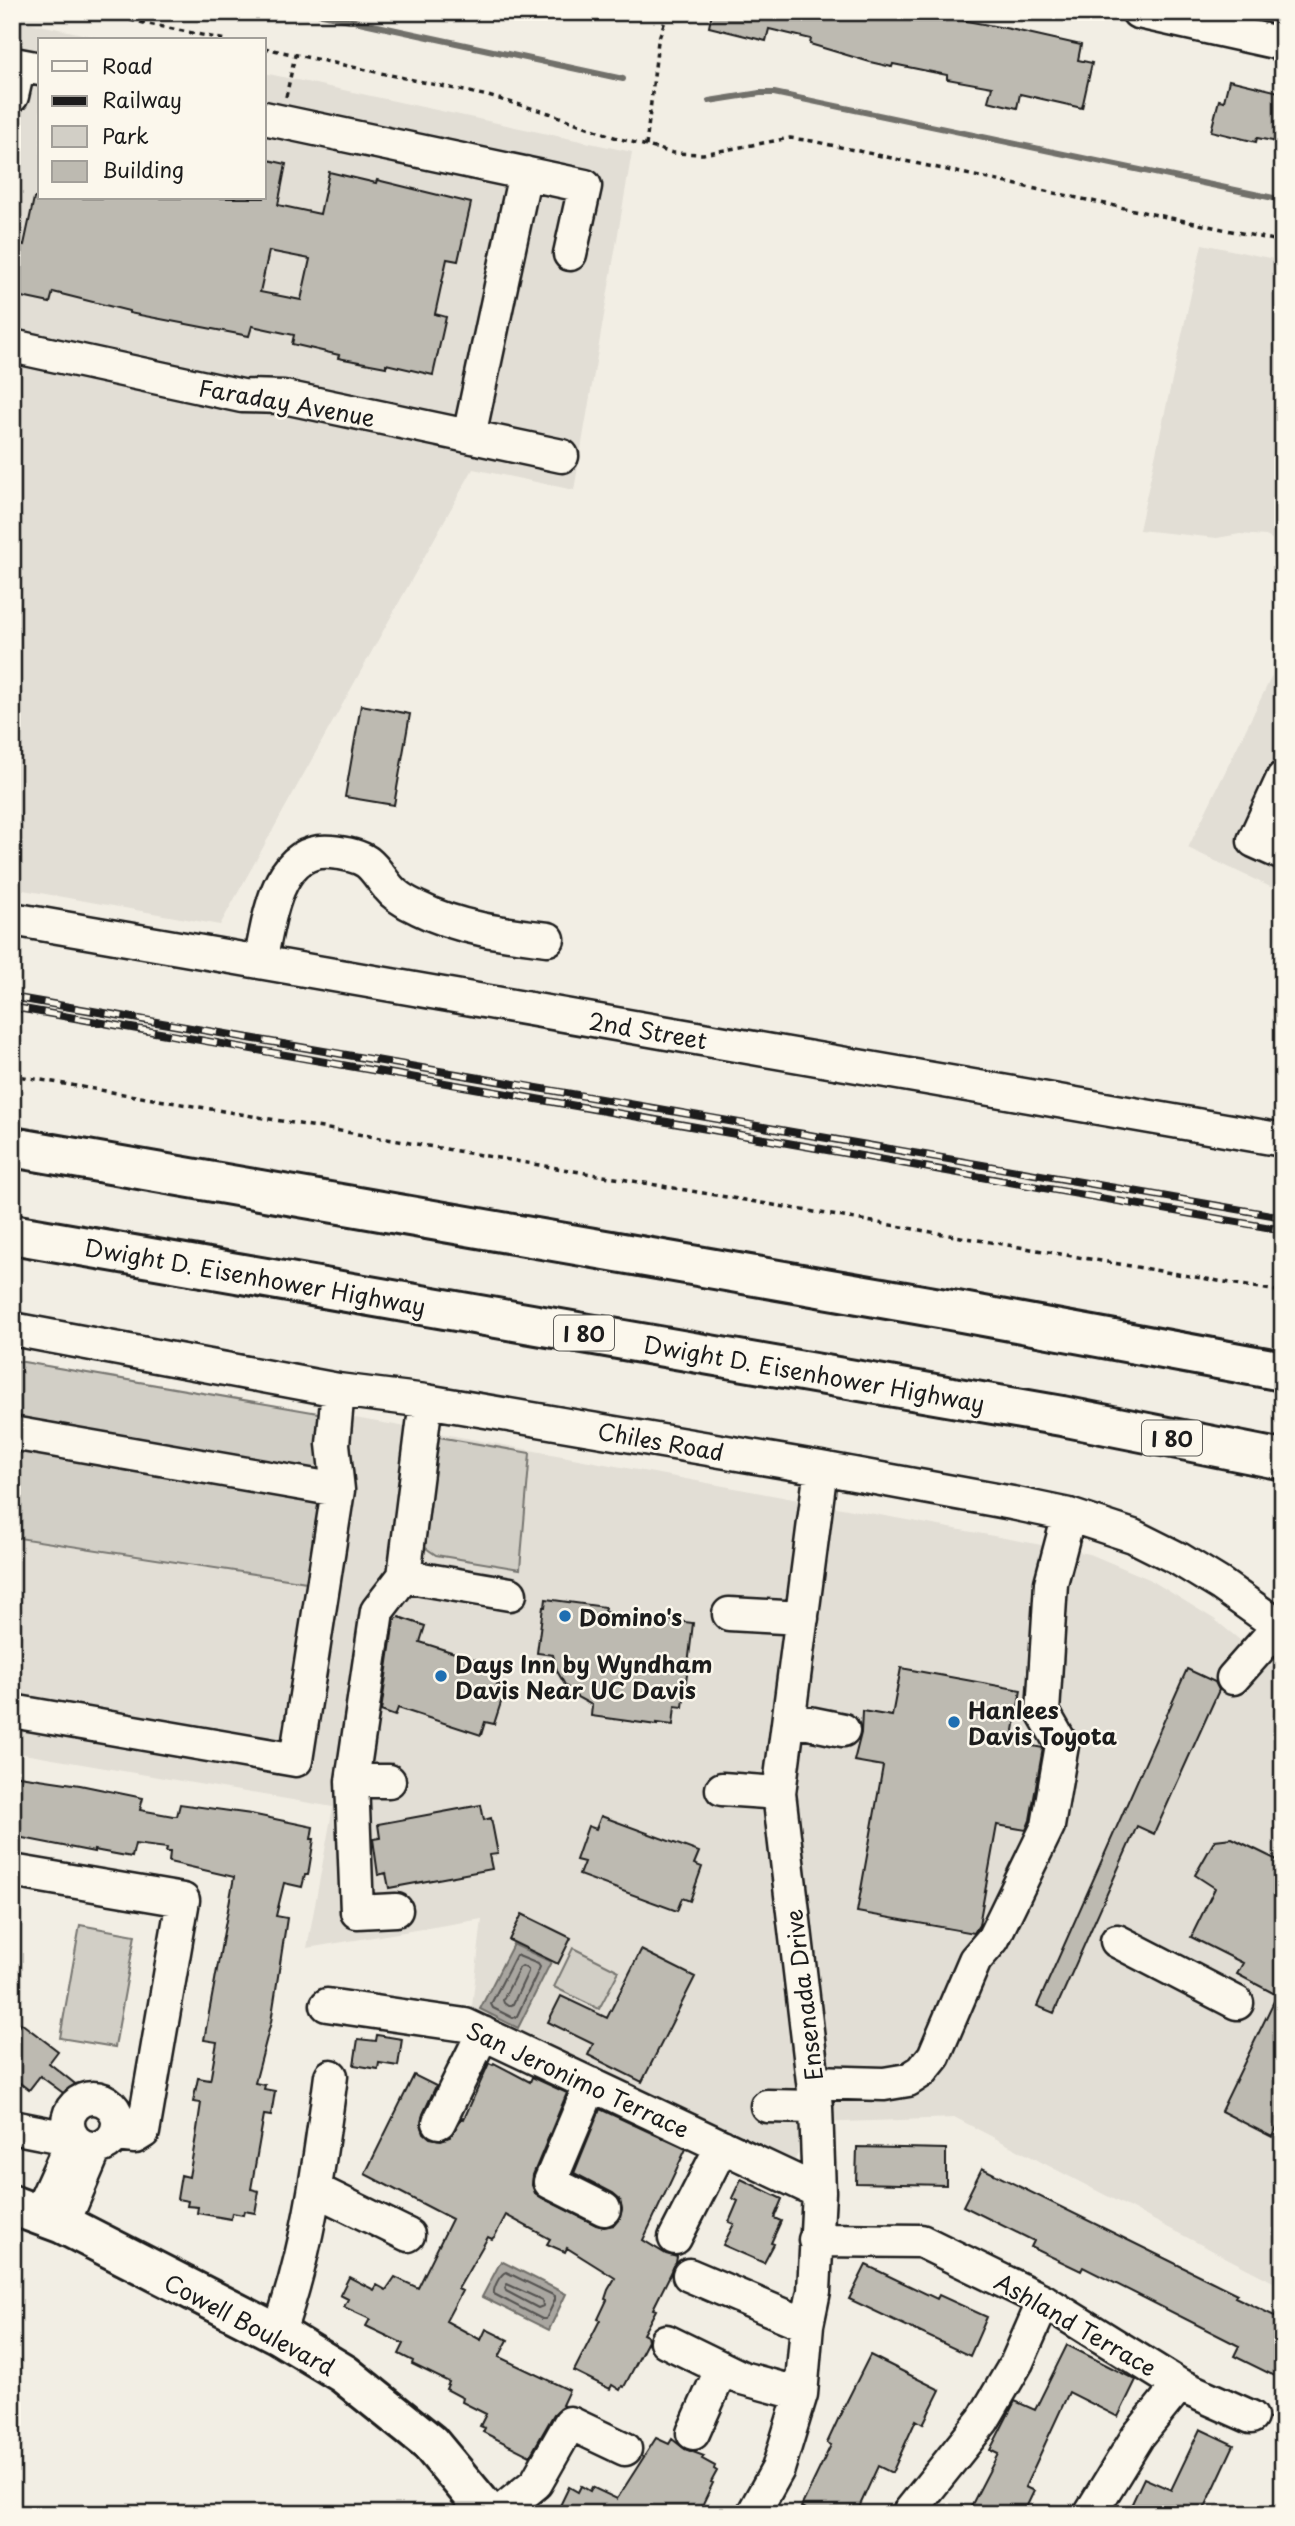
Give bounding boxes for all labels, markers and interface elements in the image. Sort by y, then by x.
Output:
legend [38,38,266,200]
text: Road [102,49,153,81]
text: Railway [102,83,182,115]
text: Park [102,119,149,151]
text: Building [102,153,184,185]
street label: Faraday Avenue [196,369,378,435]
street label: 2nd Street [586,1002,710,1058]
street label: Dwight D. Eisenhower Highway [81,1229,429,1323]
road number: I 80 [554,1316,614,1350]
street label: Dwight D. Eisenhower Highway [640,1326,988,1420]
street label: Chiles Road [595,1413,727,1469]
road number: I 80 [1142,1420,1202,1456]
place label: Domino's [579,1599,682,1634]
marker: Domino's [557,1608,573,1624]
place label: Days Inn by Wyndham Davis Near UC Davis [455,1646,712,1707]
marker: Days Inn by Wyndham Davis Near UC Davis [433,1668,449,1684]
place label: Hanlees Davis Toyota [968,1692,1118,1753]
marker: Hanlees Davis Toyota [946,1714,962,1730]
street label: Ensenada Drive [775,1907,831,2083]
street label: San Jeronimo Terrace [461,2012,695,2146]
street label: Ashland Terrace [989,2263,1163,2385]
street label: Cowell Boulevard [158,2264,342,2384]

